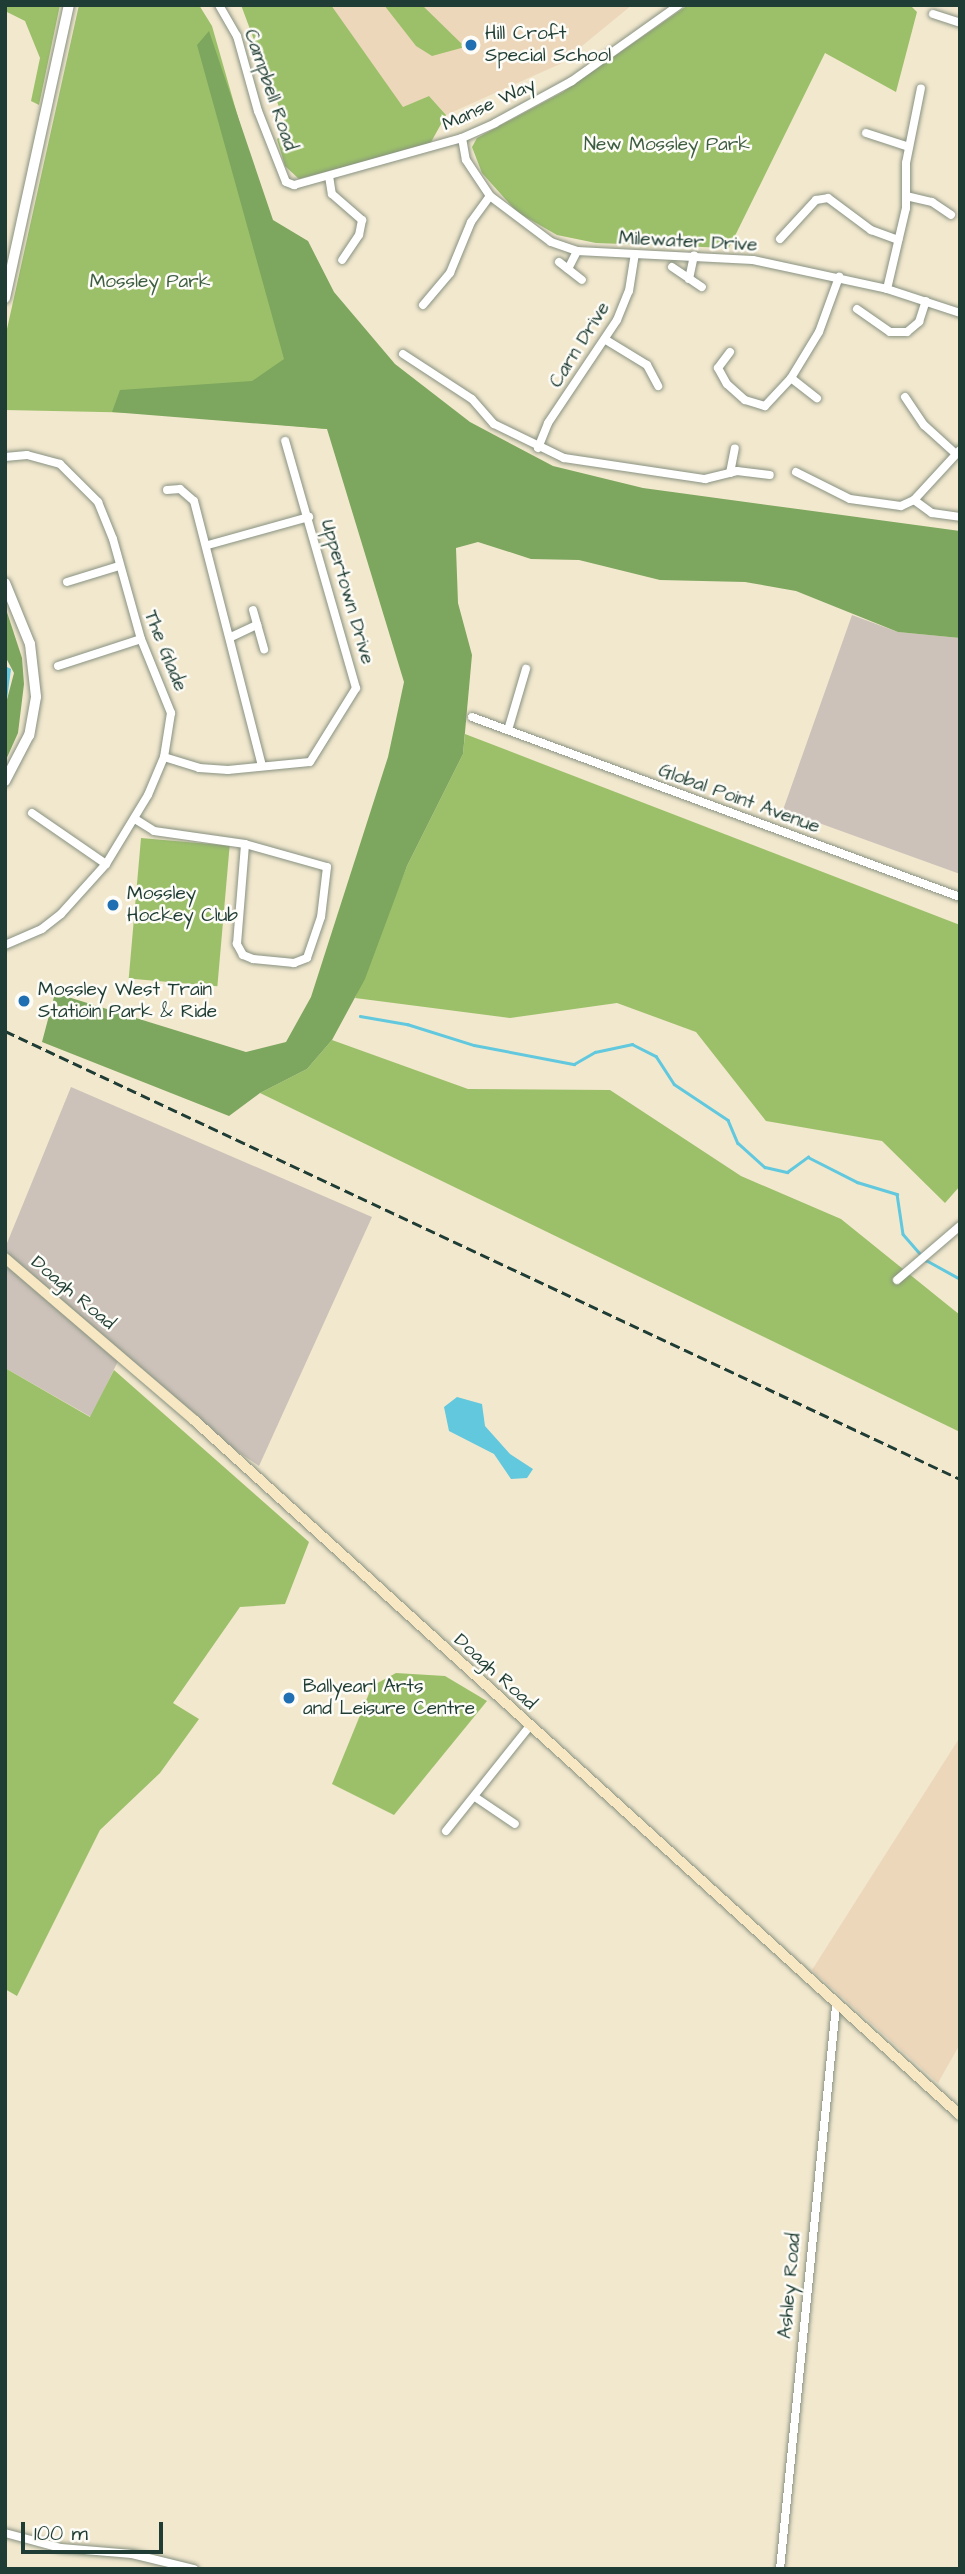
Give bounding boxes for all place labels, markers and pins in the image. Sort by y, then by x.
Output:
place label: Hill Croft Special School [485,23,611,67]
marker: Hill Croft Special School [463,37,479,53]
place label: Mossley Hockey Club [127,883,238,927]
marker: Mossley Hockey Club [105,897,121,913]
place label: Mossley West Train Statioin Park & Ride [38,979,217,1023]
marker: Mossley West Train Statioin Park & Ride [16,993,32,1009]
place label: Ballyearl Arts and Leisure Centre [303,1676,475,1720]
marker: Ballyearl Arts and Leisure Centre [281,1690,297,1706]

